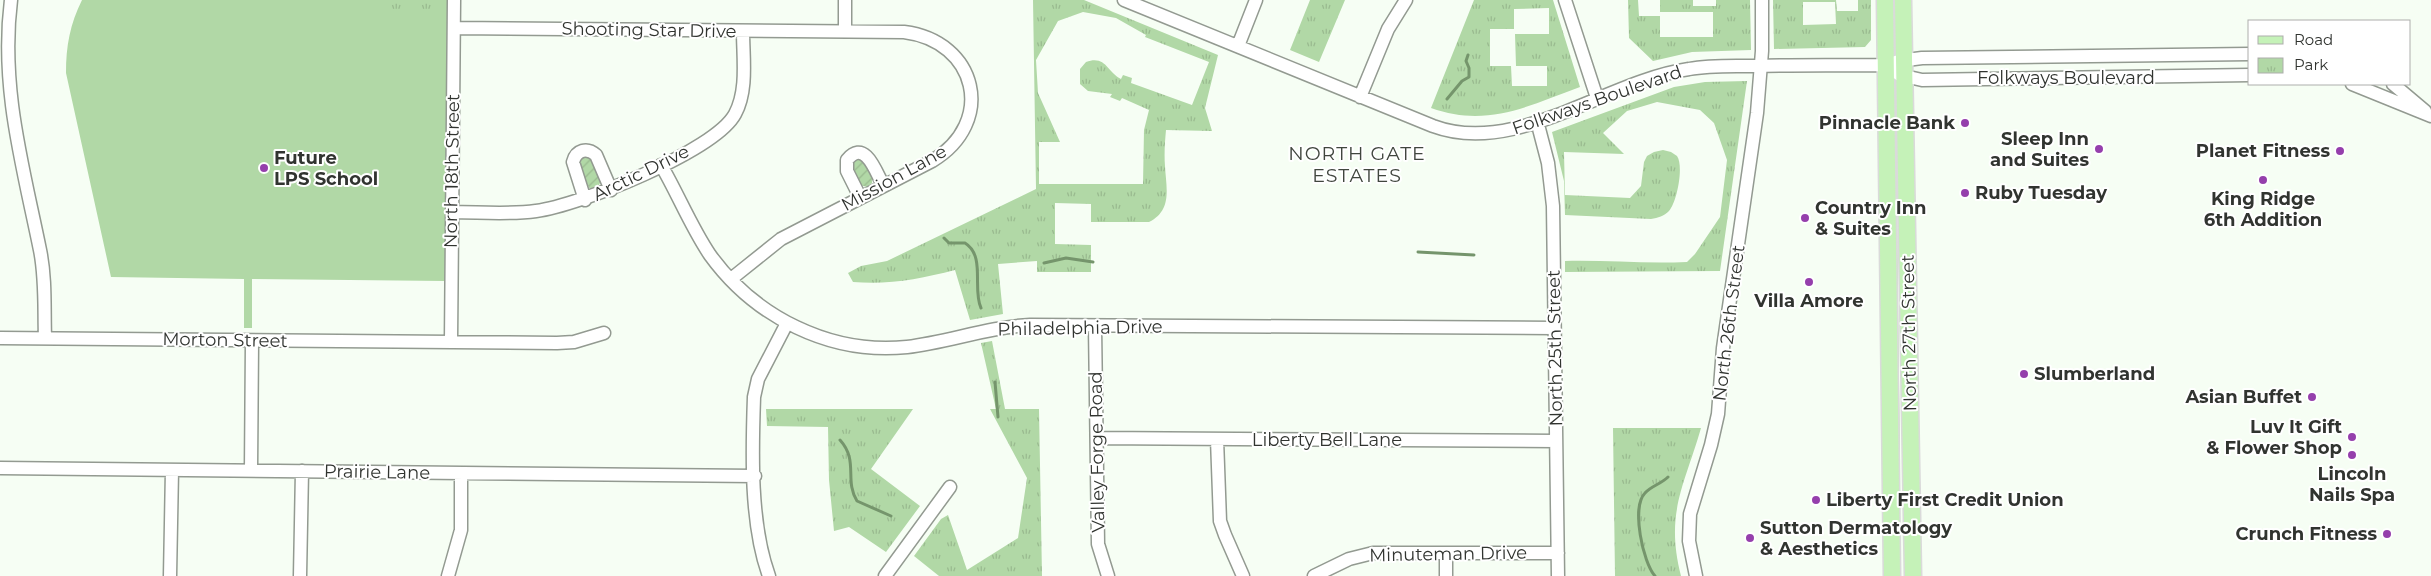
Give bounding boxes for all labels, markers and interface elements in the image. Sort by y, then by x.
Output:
street label: Shooting Star Drive [561,17,737,43]
legend [2248,20,2411,85]
text: Road [2294,30,2333,49]
text: Park [2294,55,2328,74]
street label: Folkways Boulevard [1509,61,1685,139]
street label: Folkways Boulevard [1977,67,2155,89]
street label: North 18th Street [440,94,464,248]
place label: Pinnacle Bank [1819,112,1955,134]
marker: Pinnacle Bank [1959,117,1971,129]
place label: Sleep Inn and Suites [1990,128,2089,171]
street label: Arctic Drive [589,140,693,206]
street label: Mission Lane [838,140,951,216]
place label: Planet Fitness [2196,140,2330,162]
district label: NORTH GATE ESTATES [1288,142,1426,187]
marker: Sleep Inn and Suites [2093,143,2105,155]
marker: Planet Fitness [2334,145,2346,157]
place label: Future LPS School [274,147,378,190]
marker: Future LPS School [258,162,270,174]
marker: King Ridge 6th Addition [2257,174,2269,186]
place label: Ruby Tuesday [1975,182,2107,204]
marker: Ruby Tuesday [1959,187,1971,199]
place label: King Ridge 6th Addition [2204,188,2322,231]
place label: Country Inn & Suites [1815,197,1927,240]
marker: Country Inn & Suites [1799,212,1811,224]
street label: North 26th Street [1708,244,1750,402]
street label: North 27th Street [1897,254,1921,412]
street label: North 25th Street [1543,270,1567,426]
marker: Villa Amore [1803,276,1815,288]
place label: Villa Amore [1753,290,1864,312]
street label: Philadelphia Drive [997,316,1163,340]
street label: Morton Street [162,328,288,352]
place label: Slumberland [2034,363,2155,385]
marker: Slumberland [2018,368,2030,380]
street label: Valley Forge Road [1085,371,1109,533]
place label: Asian Buffet [2184,386,2302,408]
marker: Asian Buffet [2306,391,2318,403]
place label: Luv It Gift & Flower Shop [2206,416,2342,459]
street label: Liberty Bell Lane [1252,429,1402,451]
marker: Luv It Gift & Flower Shop [2346,431,2358,443]
marker: Lincoln Nails Spa [2346,449,2358,461]
street label: Prairie Lane [324,460,430,484]
place label: Lincoln Nails Spa [2309,463,2395,506]
place label: Liberty First Credit Union [1826,489,2064,511]
marker: Liberty First Credit Union [1810,494,1822,506]
place label: Sutton Dermatology & Aesthetics [1760,517,1952,560]
place label: Crunch Fitness [2235,523,2377,545]
marker: Crunch Fitness [2381,528,2393,540]
marker: Sutton Dermatology & Aesthetics [1744,532,1756,544]
street label: Minuteman Drive [1369,542,1527,566]

